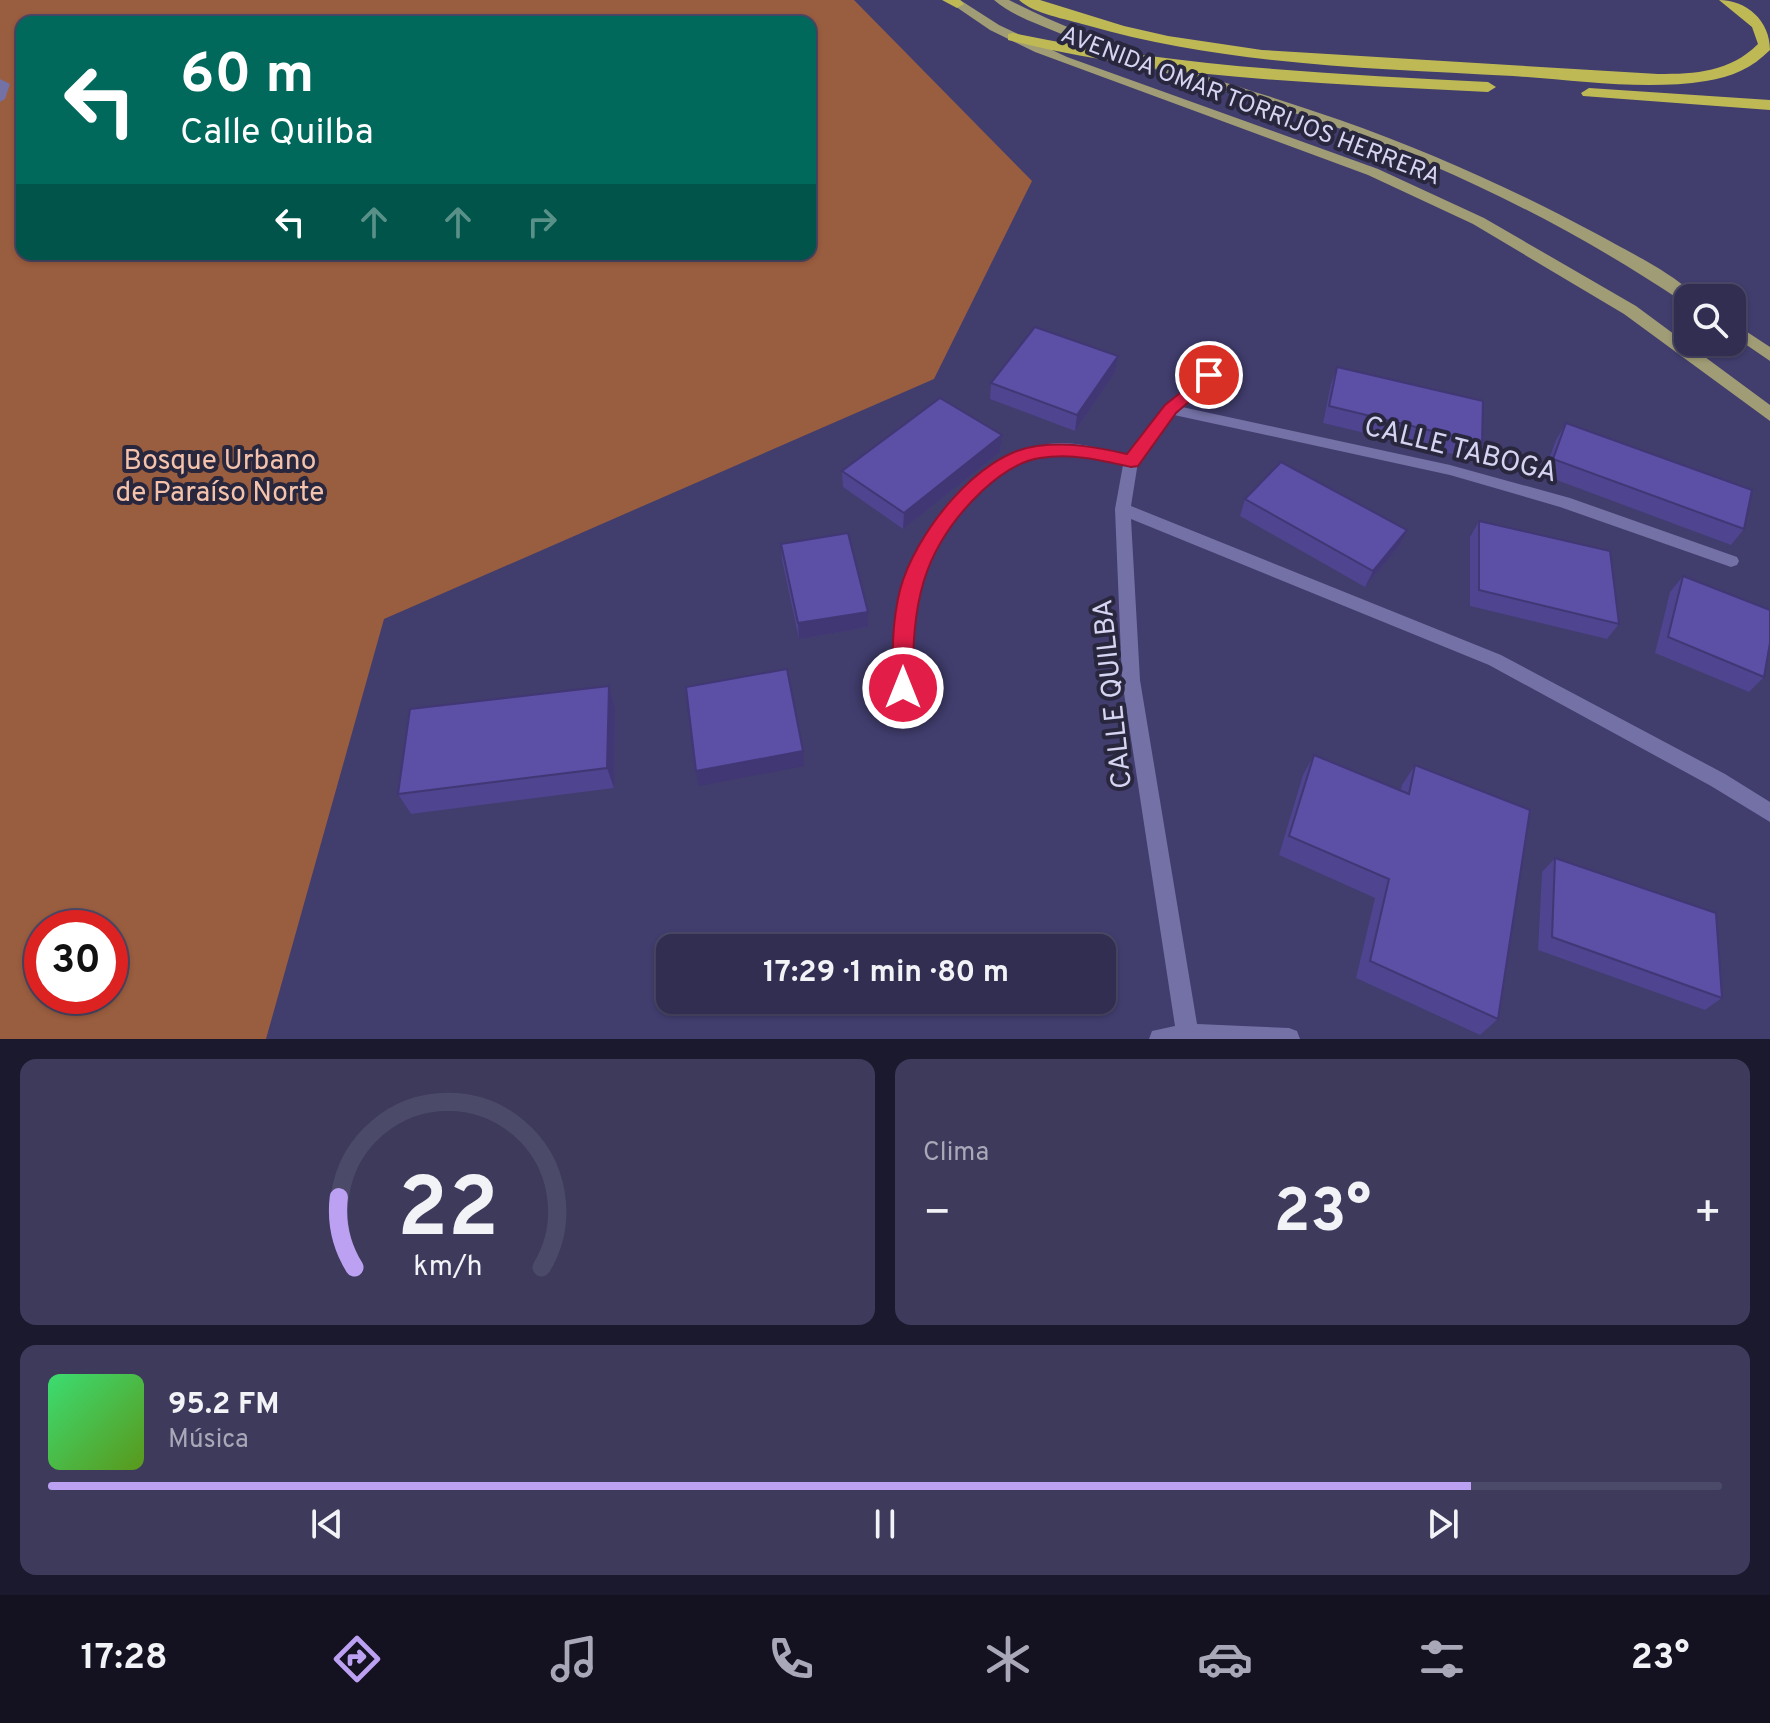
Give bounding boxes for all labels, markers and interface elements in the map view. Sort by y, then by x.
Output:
street label: AVENIDA OMAR TORRIJOS HERRERA [1056,20,1444,193]
text: 60 m [180,42,314,112]
icon: left [48,48,152,152]
text: Calle Quilba [180,111,374,157]
icon: left [268,200,312,244]
icon: ahead [352,200,396,244]
icon: ahead [436,200,480,244]
icon: right [520,200,564,244]
map controls [1674,284,1746,356]
button: search [1674,284,1746,356]
pin [1175,341,1243,409]
icon: arrive [1187,353,1231,397]
street label: CALLE TABOGA [1360,410,1560,492]
park label: Bosque Urbano de Paraíso Norte [116,444,324,512]
street label: CALLE QUILBA [1086,597,1142,790]
position arrow [861,646,945,730]
speed limit sign: 30 [24,910,128,1014]
text: 17:29 · 1 min · 80 m [763,955,1009,992]
text: Clima [923,1137,989,1170]
text: 22 [397,1161,498,1266]
text: 23° [1274,1177,1371,1253]
text: − [923,1187,951,1243]
text: + [1694,1187,1722,1243]
text: km/h [413,1250,482,1286]
text: 95.2 FM [168,1387,279,1424]
text: Música [168,1424,249,1457]
icon: previous [305,1502,349,1546]
icon: pause [863,1502,907,1546]
icon: next [1421,1502,1465,1546]
icon: directions [329,1631,385,1687]
icon: music [546,1631,602,1687]
icon: phone [763,1631,819,1687]
icon: climate [980,1631,1036,1687]
icon: car [1197,1631,1253,1687]
icon: filters [1414,1631,1470,1687]
text: 17:28 [81,1636,168,1682]
text: 23° [1631,1636,1689,1682]

